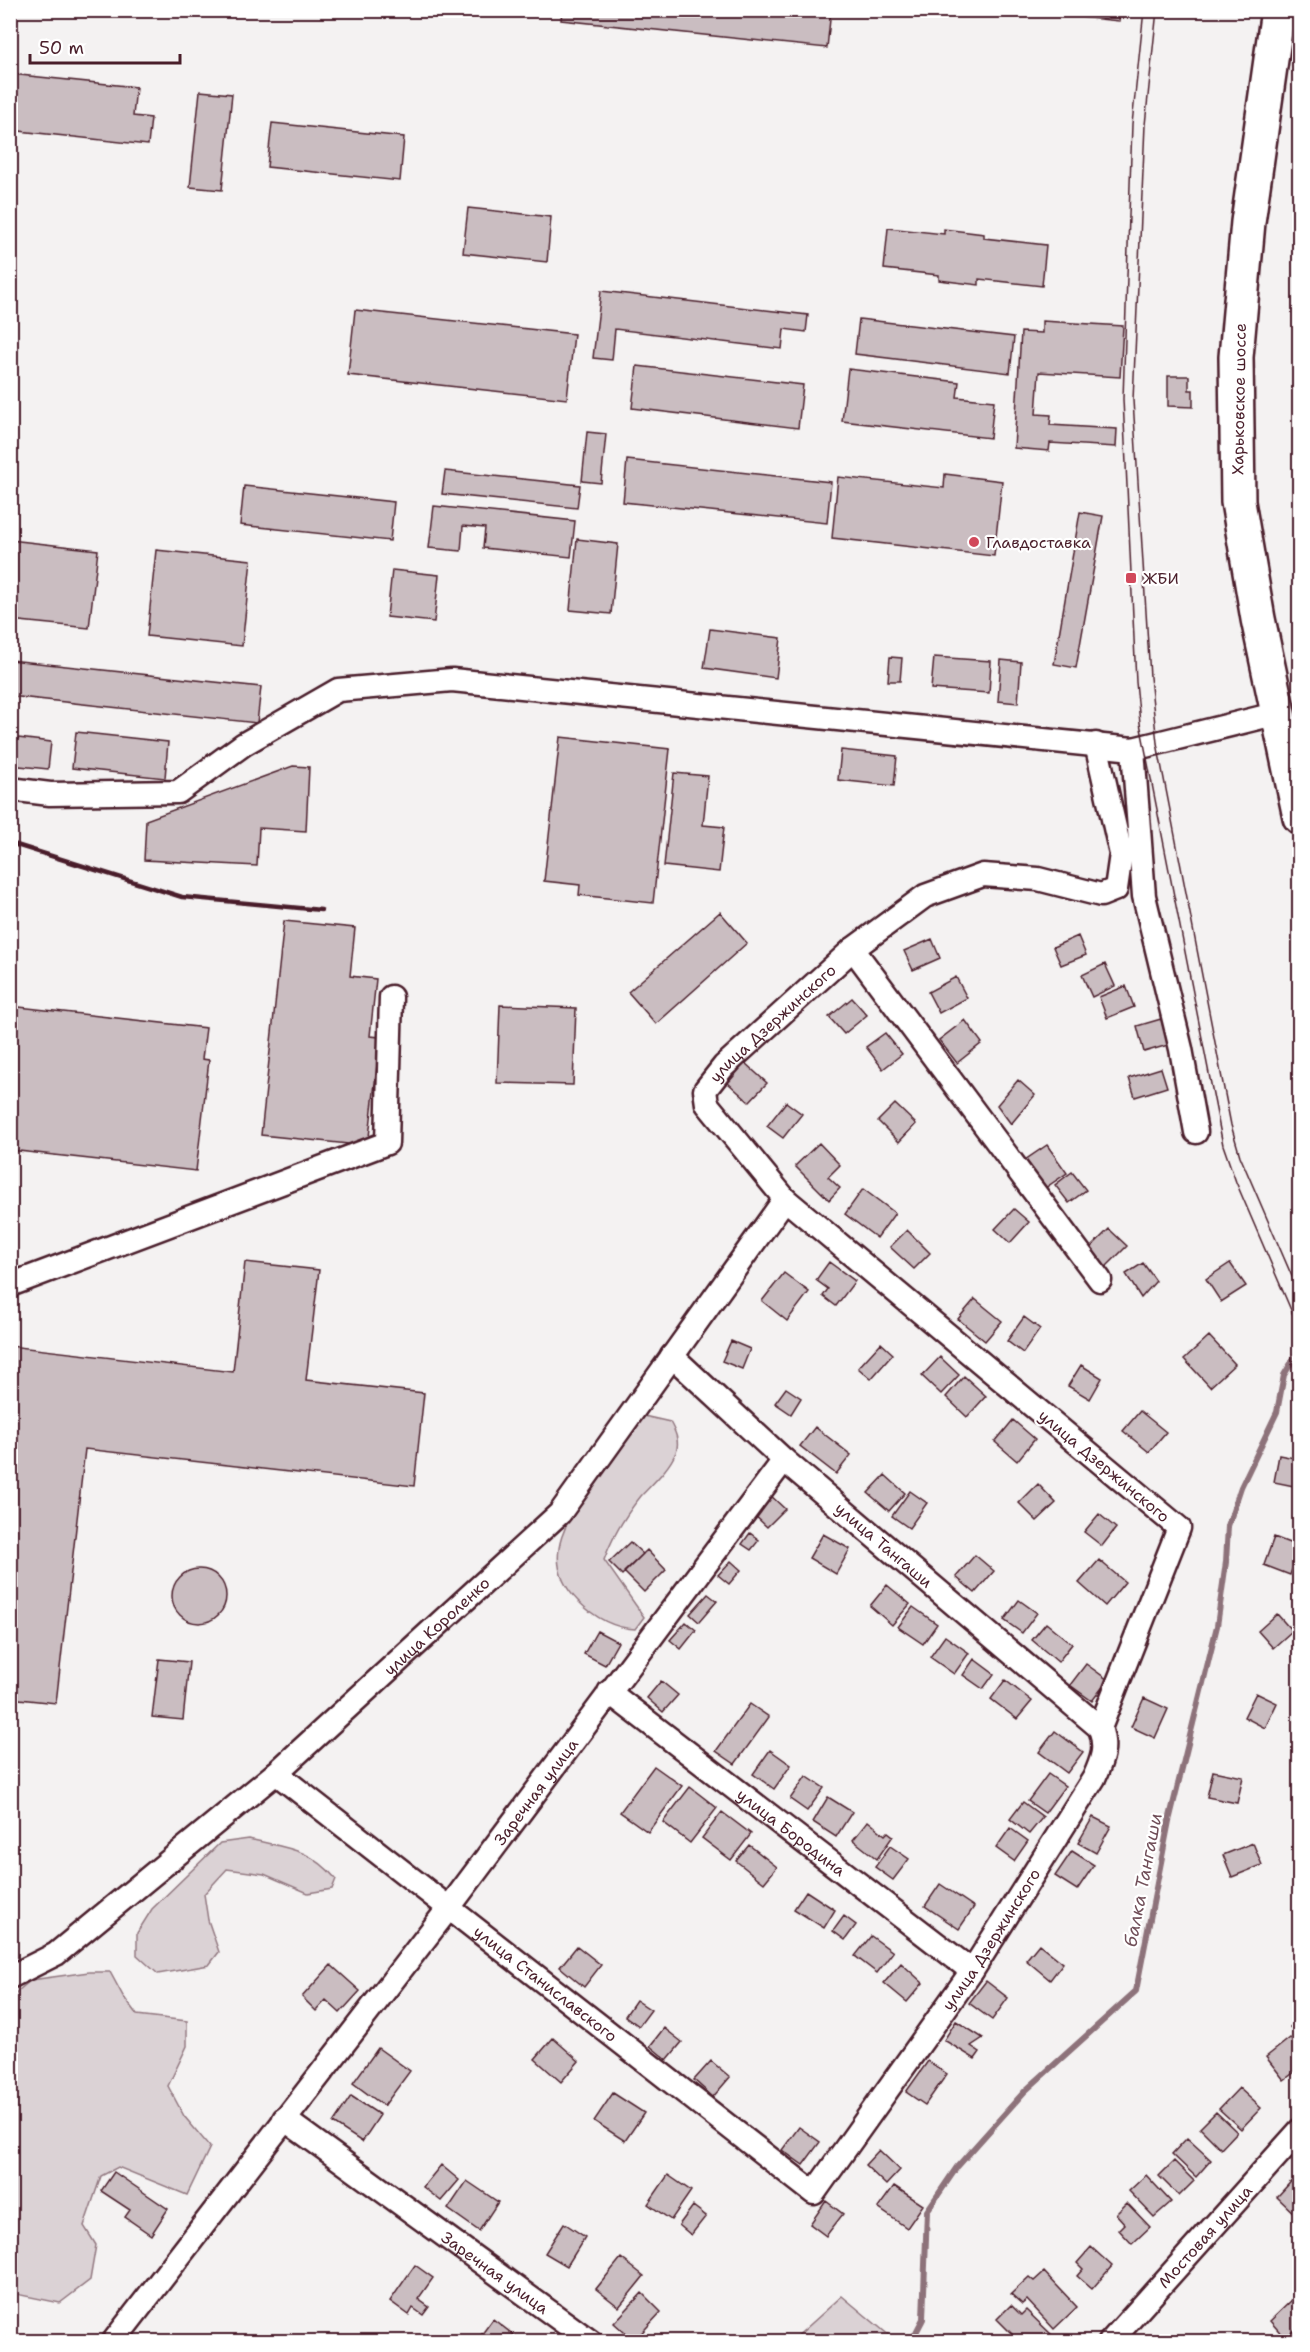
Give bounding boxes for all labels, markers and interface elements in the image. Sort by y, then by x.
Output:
scale bar [30,27,180,65]
text: 50 m [39,36,84,60]
street label: Харьковское шоссе [1227,323,1251,475]
place label: Главдоставка [986,532,1091,553]
marker: Главдоставка [967,535,981,549]
place label: ЖБИ [1143,568,1179,589]
marker: ЖБИ [1124,571,1138,585]
street label: улица Дзержинского [705,959,840,1087]
street label: улица Дзержинского [1034,1405,1174,1527]
street label: улица Тангаши [831,1497,937,1592]
street label: улица Короленко [379,1572,494,1680]
street label: Заречная улица [489,1734,582,1849]
street label: улица Бородина [733,1784,850,1881]
water label: балка Тангаши [1118,1811,1168,1949]
street label: улица Дзержинского [937,1864,1045,2014]
street label: улица Станиславского [469,1921,622,2046]
street label: Мостовая улица [1153,2180,1256,2292]
street label: Заречная улица [437,2226,553,2318]

